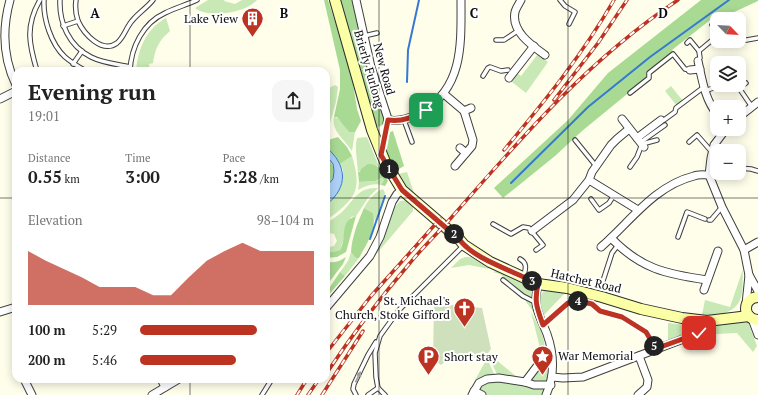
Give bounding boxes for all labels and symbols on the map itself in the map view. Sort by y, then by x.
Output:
text: A [90,4,100,22]
text: B [280,4,288,22]
text: C [470,4,478,22]
text: D [658,4,668,22]
building icon: Lake View [240,6,266,39]
place label: Lake View [184,11,238,26]
north arrow [710,12,746,48]
street label: Brierly Furlong [351,28,388,110]
street label: New Road [370,41,399,97]
pin [409,93,443,127]
pin: 1 [379,159,399,179]
pin: 2 [444,224,464,244]
street label: Hatchet Road [549,265,623,296]
pin: 3 [522,271,542,291]
pin: 4 [568,291,588,311]
place label: St. Michael's Church, Stoke Gifford [335,293,450,322]
church icon: St. Michael's Church, Stoke Gifford [452,295,478,328]
pin [682,316,716,350]
pin: 5 [644,336,664,356]
place icon: War Memorial [529,343,555,376]
parking icon: Short stay [415,344,441,377]
place label: War Memorial [558,348,634,363]
place label: Short stay [444,349,499,364]
one-way arrow [355,371,361,382]

